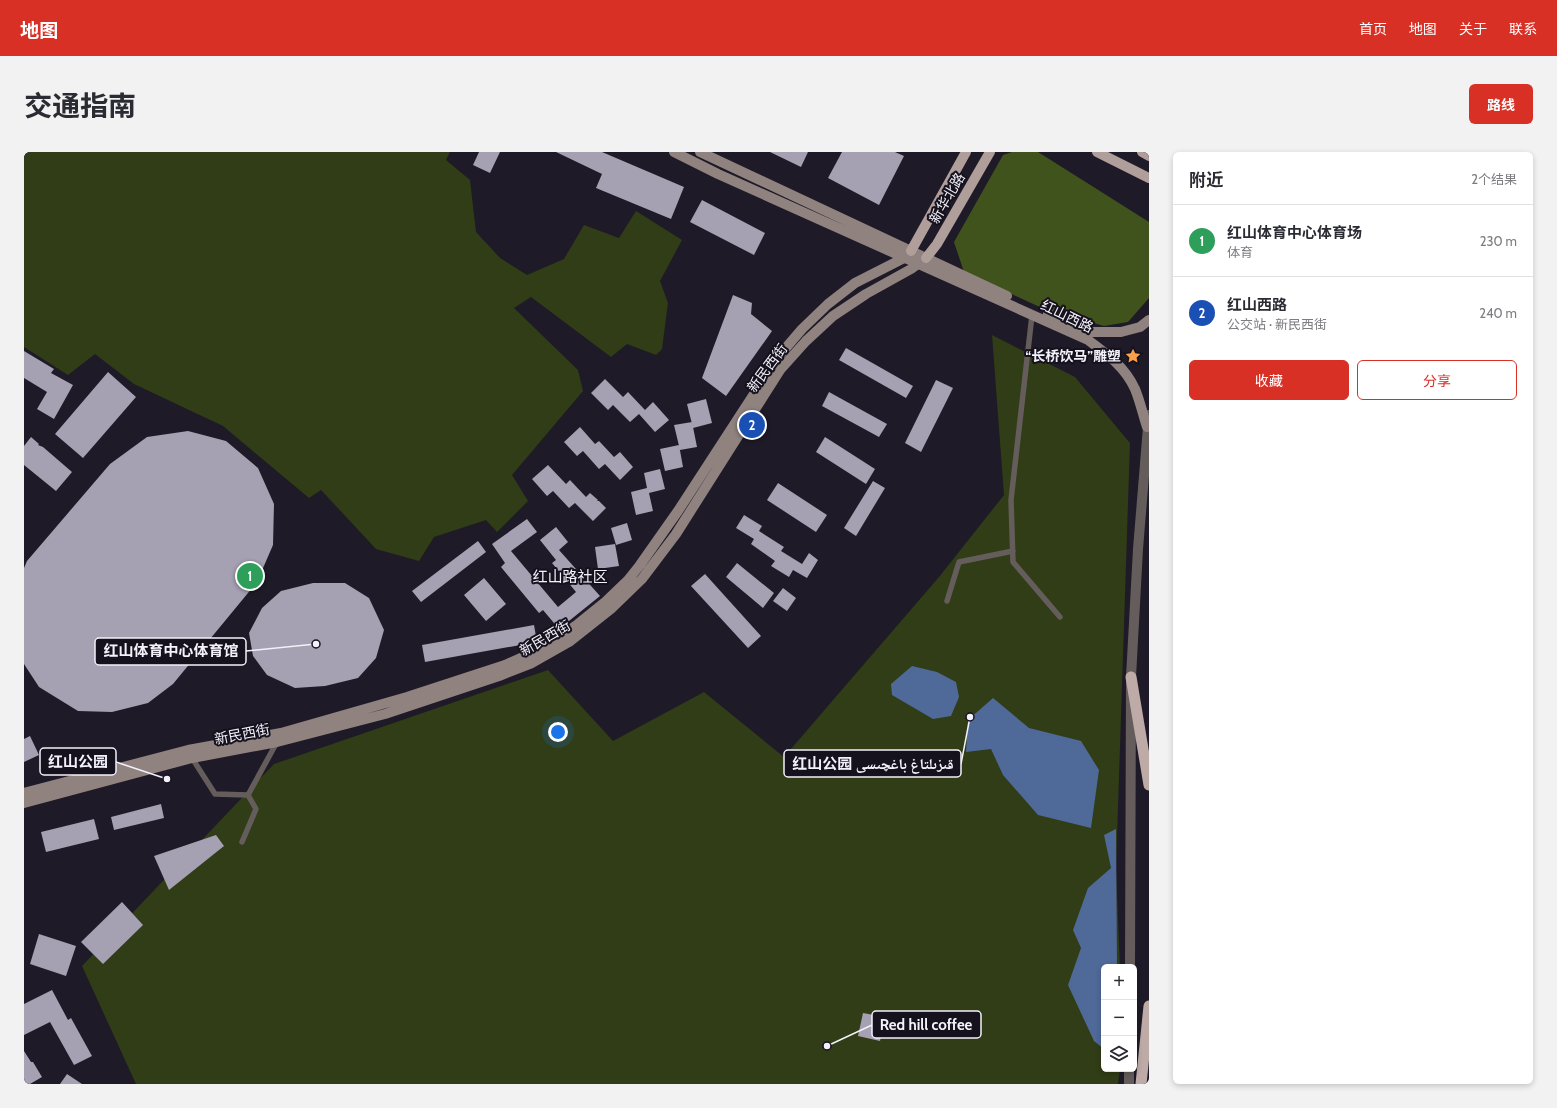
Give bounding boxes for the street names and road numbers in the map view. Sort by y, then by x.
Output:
street label: 新华北路 [925,169,969,227]
street label: 红山西路 [1038,296,1096,336]
street label: 新民西街 [743,340,791,396]
street label: 新民西街 [516,616,574,660]
street label: 新民西街 [213,720,271,748]

